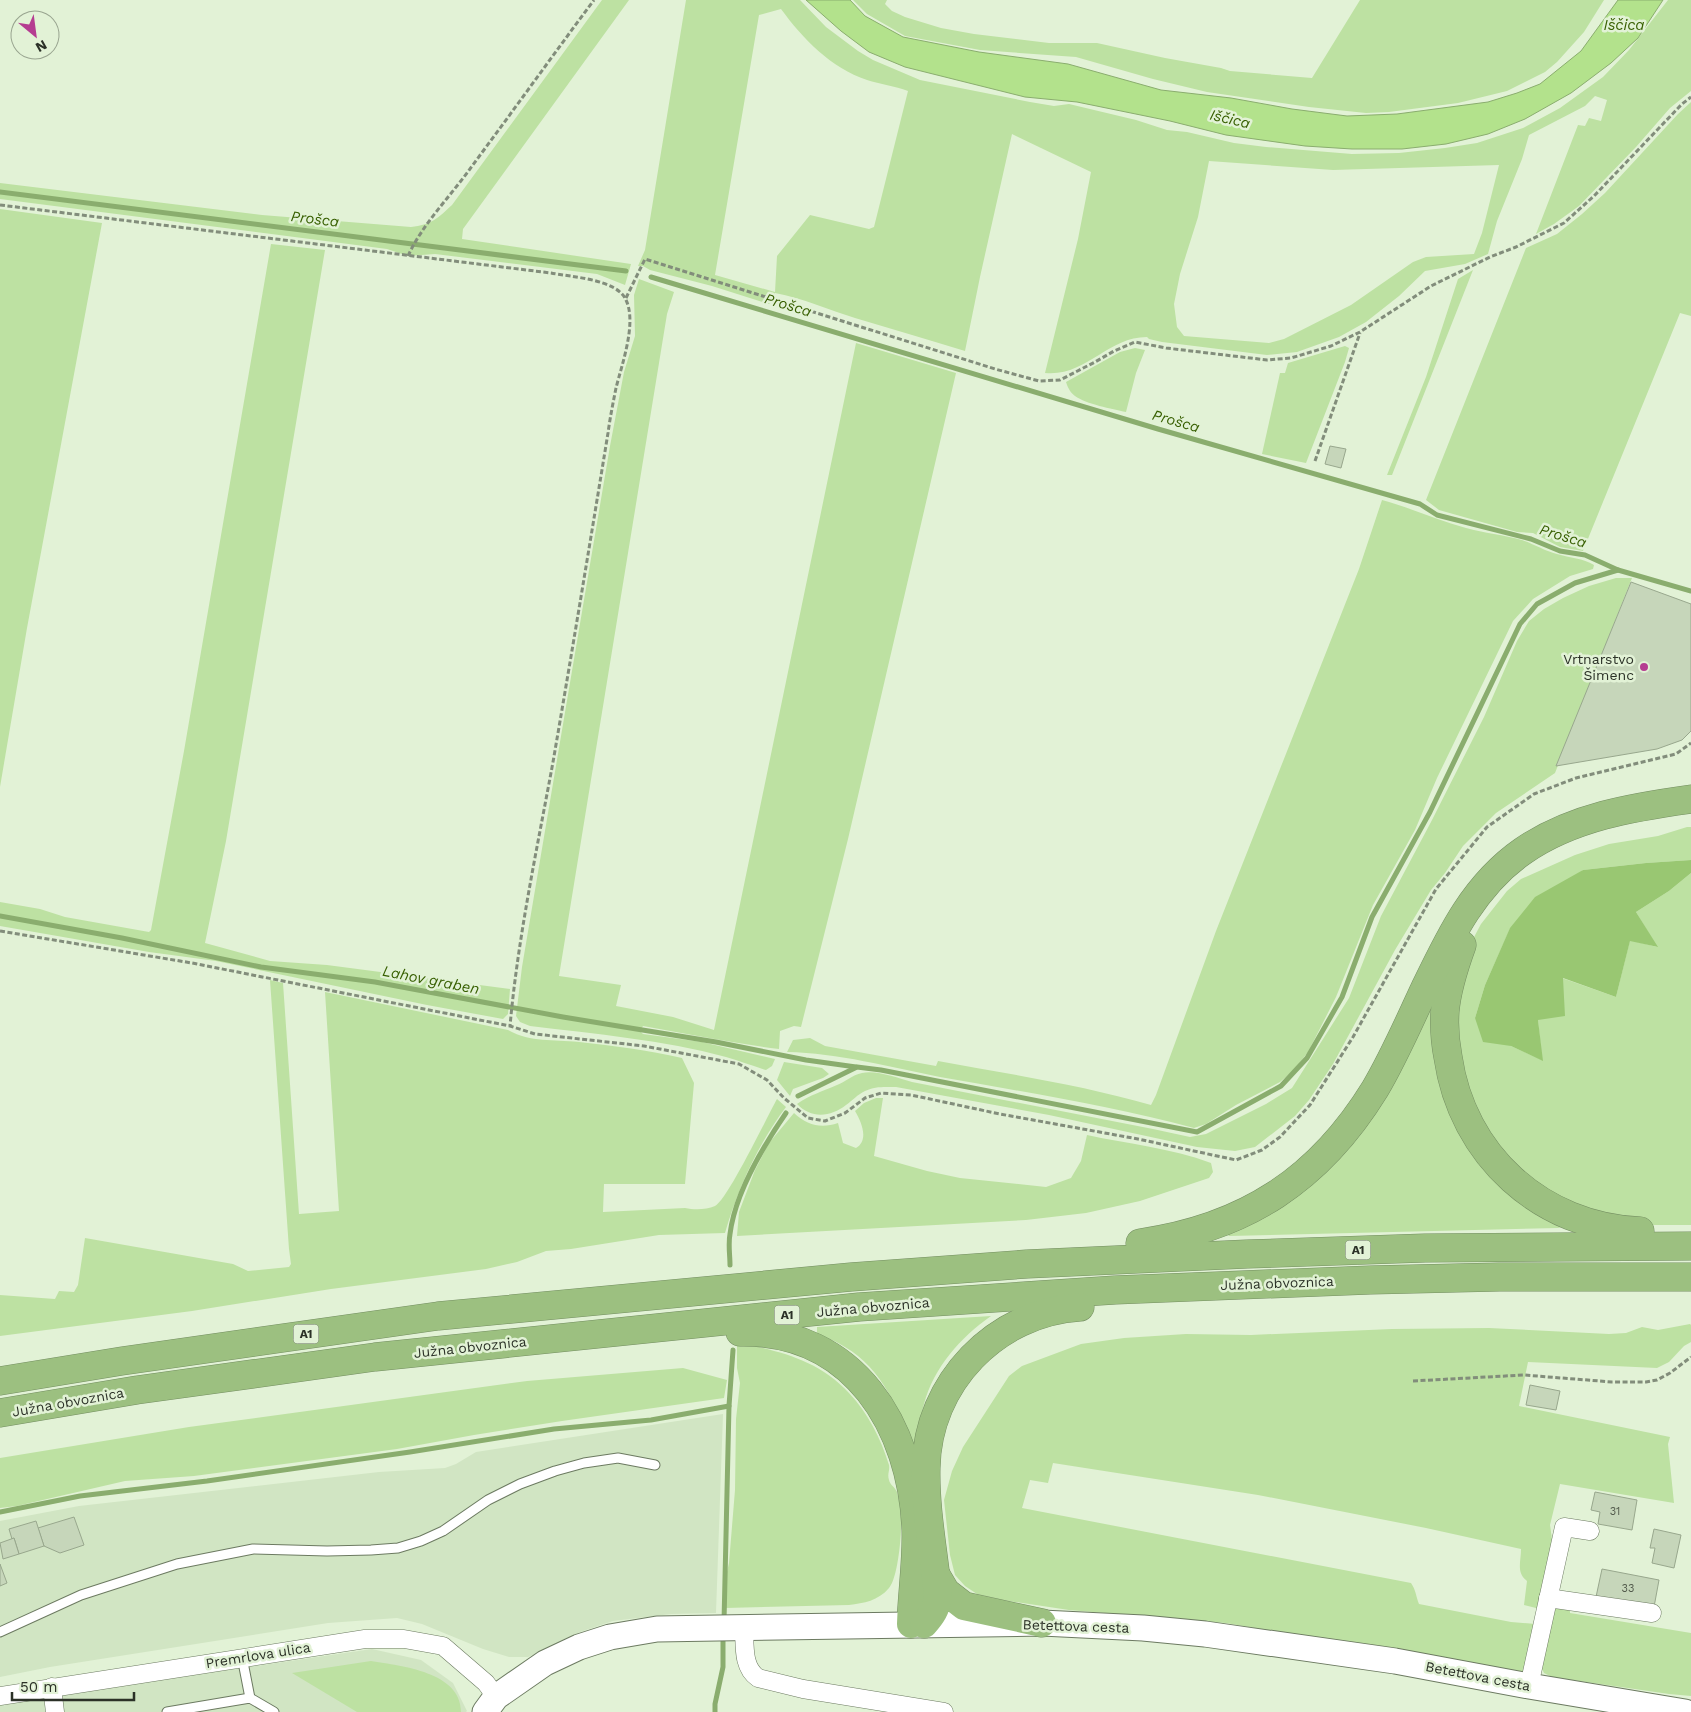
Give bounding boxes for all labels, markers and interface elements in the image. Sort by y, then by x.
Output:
north arrow [10,10,60,60]
water label: Iščica [1604,16,1644,34]
text: N [33,37,50,56]
water label: Iščica [1208,106,1252,132]
water label: Prošca [290,207,340,231]
water label: Prošca [762,289,814,321]
water label: Prošca [1150,406,1202,436]
water label: Prošca [1537,520,1589,552]
place label: Vrtnarstvo Šimenc [1563,651,1634,683]
marker: Vrtnarstvo Šimenc [1638,661,1650,673]
water label: Lahov graben [381,962,481,998]
road number: A1 [1346,1240,1370,1260]
street label: Južna obvoznica [1220,1273,1334,1293]
street label: Južna obvoznica [816,1294,930,1320]
road number: A1 [774,1306,800,1324]
road number: A1 [294,1325,318,1344]
street label: Južna obvoznica [413,1333,527,1361]
street label: Južna obvoznica [11,1384,125,1420]
house number: 31 [1610,1505,1620,1518]
house number: 33 [1622,1582,1634,1595]
street label: Betettova cesta [1022,1616,1130,1636]
street label: Premrlova ulica [205,1639,312,1671]
street label: Betettova cesta [1424,1658,1532,1694]
scale bar [12,1670,135,1702]
text: 50 m [20,1678,57,1696]

